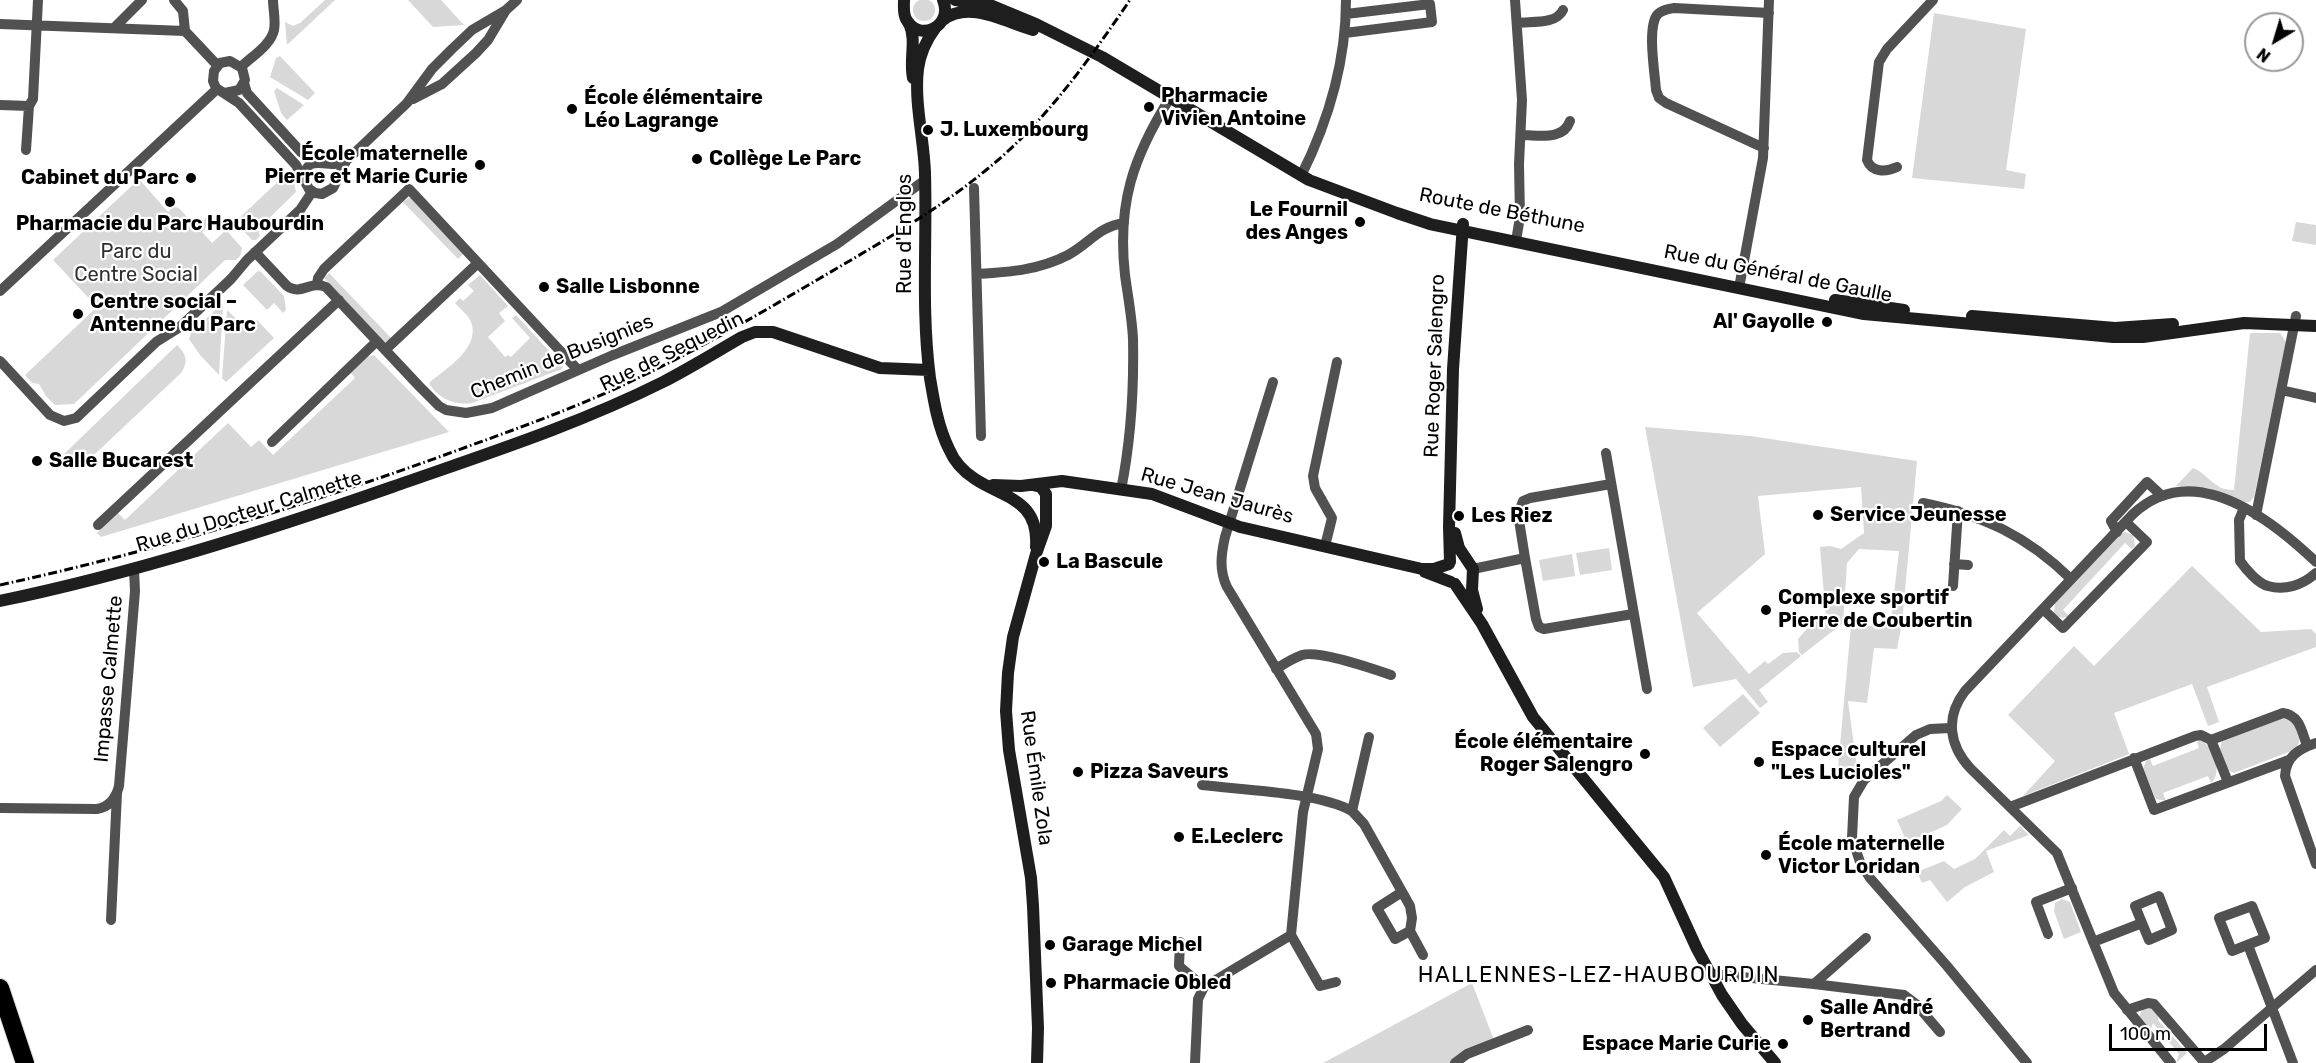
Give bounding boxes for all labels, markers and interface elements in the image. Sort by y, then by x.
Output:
north arrow [2244,12,2304,72]
text: N [2253,44,2274,66]
place label: Pharmacie Vivien Antoine [1161,84,1306,131]
place label: École élémentaire Léo Lagrange [584,86,763,133]
marker: Pharmacie Vivien Antoine [1142,100,1156,114]
marker: École élémentaire Léo Lagrange [565,102,579,116]
place label: J. Luxembourg [940,118,1089,142]
marker: J. Luxembourg [921,123,935,137]
place label: École maternelle Pierre et Marie Curie [264,142,468,189]
place label: Collège Le Parc [709,147,861,171]
marker: Collège Le Parc [690,152,704,166]
marker: École maternelle Pierre et Marie Curie [473,158,487,172]
place label: Cabinet du Parc [21,166,179,190]
marker: Cabinet du Parc [184,171,198,185]
street label: Rue d'Englos [893,174,917,294]
street label: Route de Béthune [1417,183,1587,239]
marker: Pharmacie du Parc Haubourdin [163,195,177,209]
place label: Le Fournil des Anges [1245,198,1348,245]
place label: Pharmacie du Parc Haubourdin [16,212,324,236]
marker: Le Fournil des Anges [1353,215,1367,229]
park label: Parc du Centre Social [74,240,198,287]
street label: Rue du Général de Gaulle [1662,240,1894,308]
street label: Rue Roger Salengro [1420,274,1450,458]
place label: Salle Lisbonne [556,275,700,299]
marker: Salle Lisbonne [537,280,551,294]
place label: Centre social – Antenne du Parc [90,290,256,337]
marker: Centre social – Antenne du Parc [71,307,85,321]
street label: Rue de Sequedin [596,307,748,397]
street label: Chemin de Busignies [467,309,657,405]
place label: Al' Gayolle [1713,310,1815,334]
marker: Al' Gayolle [1820,315,1834,329]
place label: Salle Bucarest [49,449,193,473]
marker: Salle Bucarest [30,454,44,468]
street label: Rue Jean Jaurès [1138,463,1296,529]
street label: Rue du Docteur Calmette [133,466,365,558]
place label: Service Jeunesse [1830,503,2007,527]
place label: Les Riez [1471,504,1552,528]
marker: Service Jeunesse [1811,508,1825,522]
marker: Les Riez [1452,509,1466,523]
place label: La Bascule [1056,550,1163,574]
marker: La Bascule [1037,555,1051,569]
place label: Complexe sportif Pierre de Coubertin [1778,586,1973,633]
street label: Impasse Calmette [90,594,128,764]
marker: Complexe sportif Pierre de Coubertin [1759,603,1773,617]
street label: Rue Émile Zola [1015,709,1057,847]
place label: École élémentaire Roger Salengro [1454,730,1633,777]
place label: Espace culturel "Les Lucioles" [1771,738,1926,785]
marker: École élémentaire Roger Salengro [1638,747,1652,761]
marker: Espace culturel "Les Lucioles" [1752,755,1766,769]
place label: Pizza Saveurs [1090,760,1229,784]
marker: Pizza Saveurs [1071,765,1085,779]
place label: E.Leclerc [1191,825,1283,849]
marker: E.Leclerc [1172,830,1186,844]
place label: École maternelle Victor Loridan [1778,832,1945,879]
marker: École maternelle Victor Loridan [1759,848,1773,862]
place label: Garage Michel [1062,933,1202,957]
marker: Garage Michel [1043,938,1057,952]
district label: HALLENNES-LEZ-HAUBOURDIN [1418,963,1780,989]
place label: Pharmacie Obled [1063,971,1231,995]
marker: Pharmacie Obled [1044,976,1058,990]
place label: Salle André Bertrand [1820,996,1933,1043]
scale bar [2112,1012,2270,1050]
marker: Salle André Bertrand [1801,1013,1815,1027]
text: 100 m [2120,1023,2171,1045]
place label: Espace Marie Curie [1582,1032,1771,1056]
marker: Espace Marie Curie [1776,1037,1790,1051]

